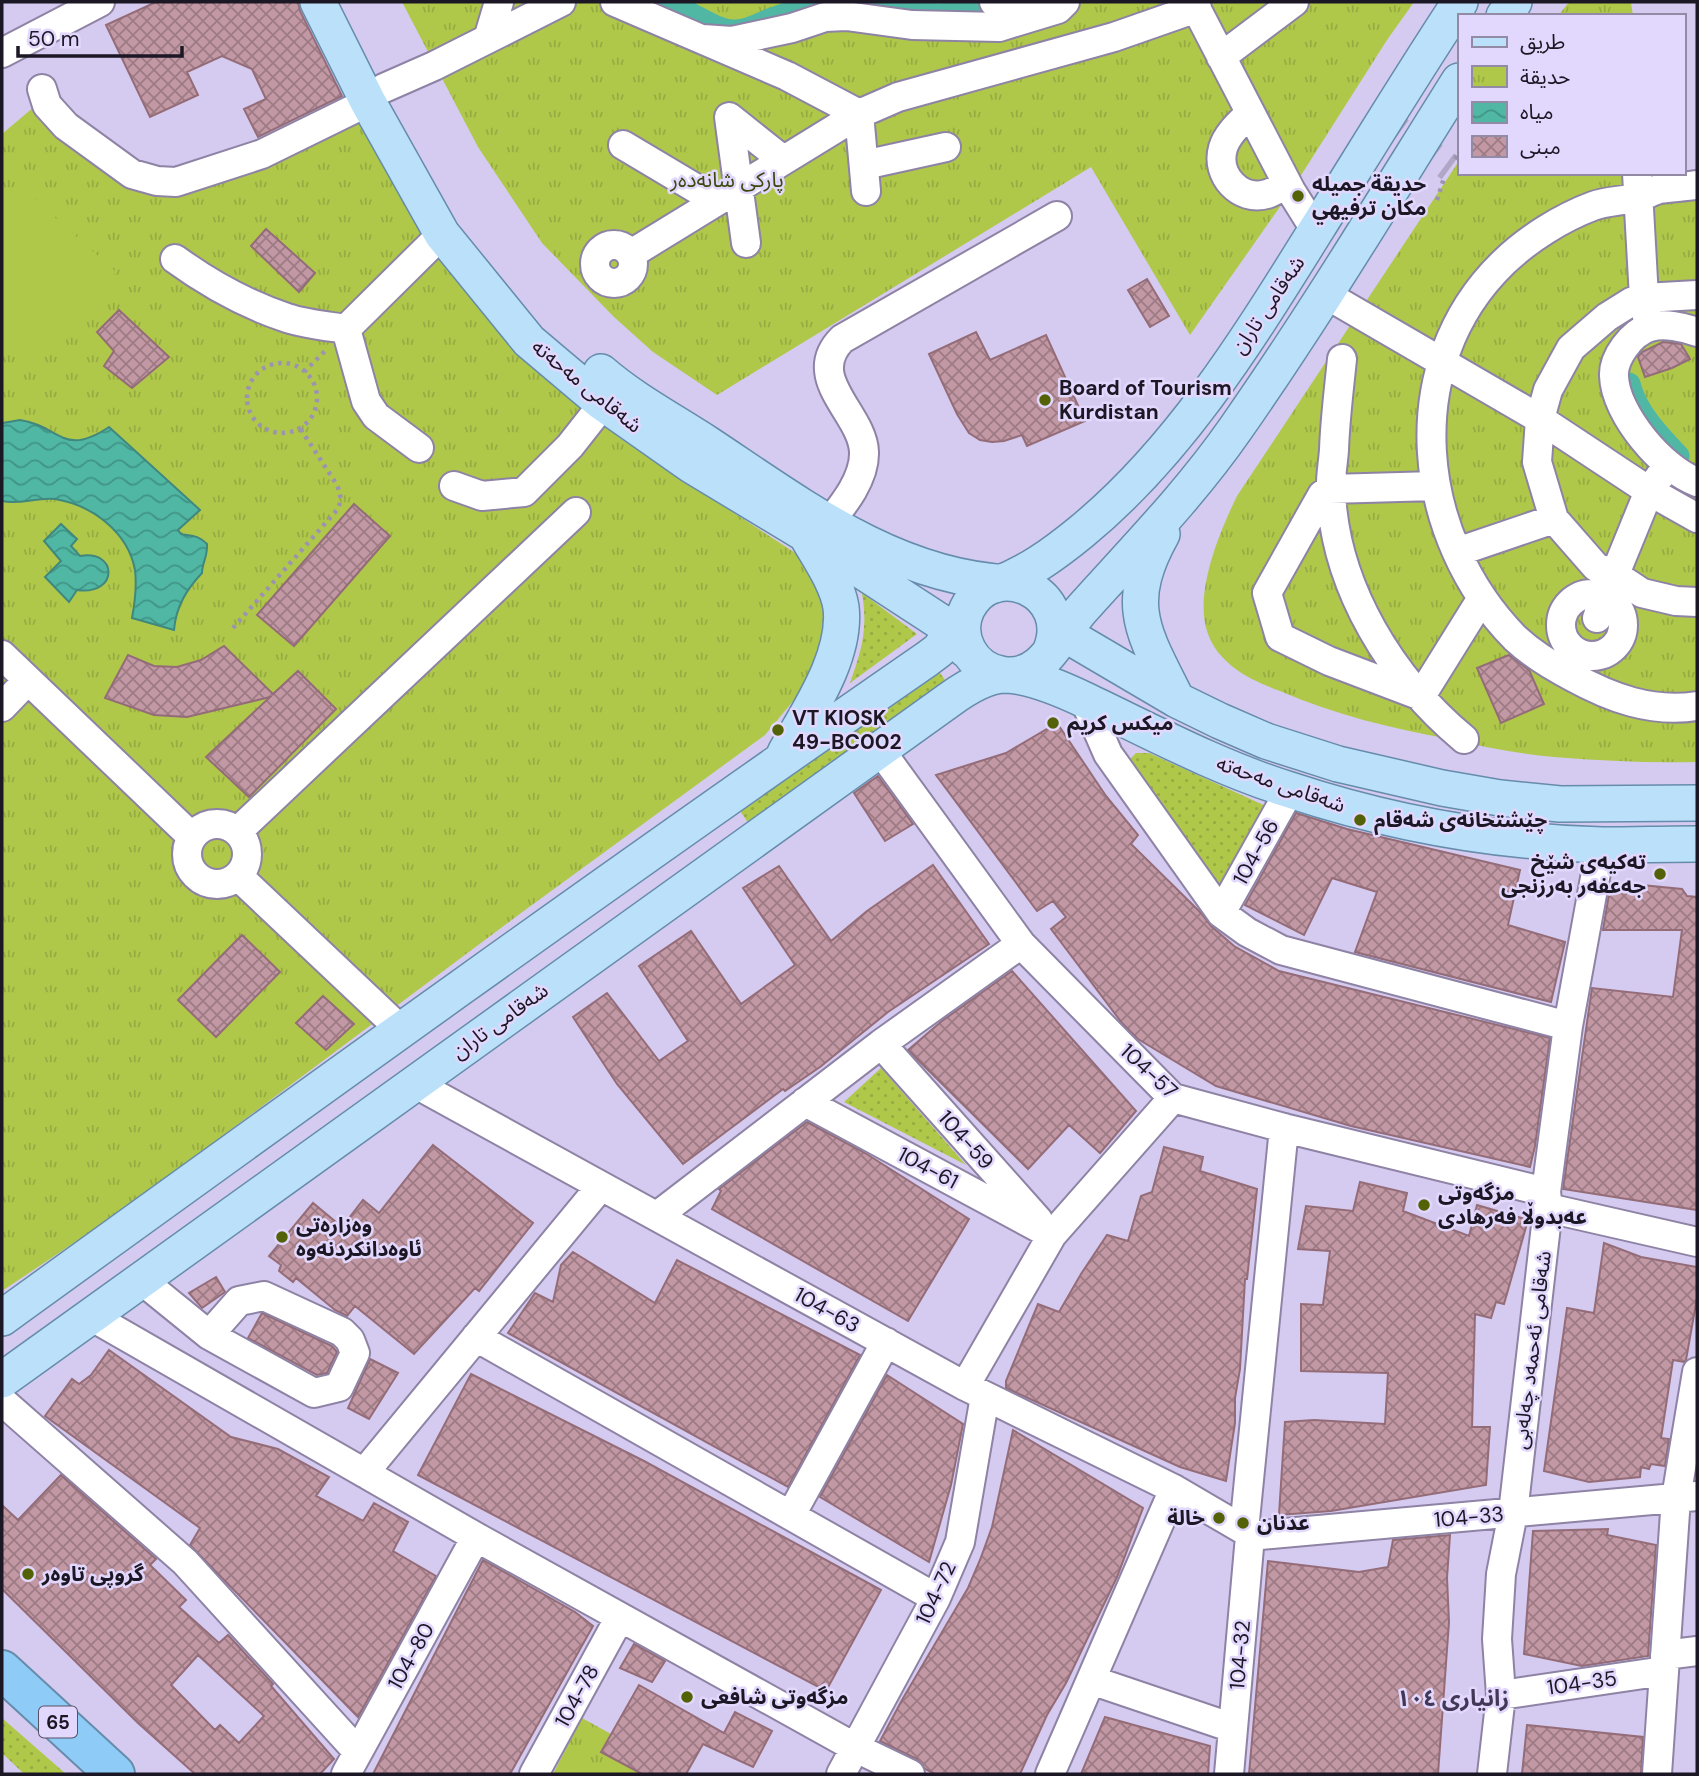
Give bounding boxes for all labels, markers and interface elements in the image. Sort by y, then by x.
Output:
scale bar [18,14,182,58]
legend [1458,14,1685,175]
text: 50 m [28,25,79,53]
text: طريق [1520,28,1565,56]
text: حديقة [1520,63,1570,91]
text: مياه [1520,98,1553,126]
text: مبنى [1520,133,1561,161]
park label: پارکی شانەدەر [669,166,784,194]
place label: حديقة جميله مكان ترفيهي [1312,170,1426,225]
marker: حديقة جميله مكان ترفيهي [1290,188,1306,204]
street label: شەقامی تاران [1225,250,1311,360]
street label: شەقامی مەحەتە [526,333,648,439]
place label: Board of Tourism Kurdistan [1059,374,1232,426]
marker: Board of Tourism Kurdistan [1037,392,1053,408]
place label: VT KIOSK 49-BC002 [792,704,902,756]
place label: ميكس كريم [1067,709,1173,738]
marker: ميكس كريم [1045,715,1061,731]
marker: VT KIOSK 49-BC002 [770,722,786,738]
street label: شەقامی مەحەتە [1213,749,1349,819]
place label: چێشتخانەی شەقام [1374,806,1547,836]
marker: چێشتخانەی شەقام [1352,812,1368,828]
street label: 104-56 [1227,814,1285,890]
place label: تەکیەی شێخ جەعفەر بەرزنجی [1501,848,1646,900]
marker: تەکیەی شێخ جەعفەر بەرزنجی [1652,866,1668,882]
street label: شەقامی تاران [446,976,554,1066]
street label: 104-57 [1114,1037,1184,1105]
street label: 104-59 [932,1104,1000,1176]
street label: 104-61 [893,1140,963,1196]
place label: مزگەوتی عەبدوڵا فەرهادی [1438,1179,1587,1231]
marker: مزگەوتی عەبدوڵا فەرهادی [1416,1197,1432,1213]
place label: وەزارەتی ئاوەدانکردنەوە [296,1211,422,1263]
marker: وەزارەتی ئاوەدانکردنەوە [274,1229,290,1245]
street label: شەقامی ئەحمەد چەلەبی [1506,1249,1558,1451]
street label: 104-63 [789,1281,865,1339]
street label: 104-33 [1433,1500,1505,1534]
place label: خالة [1167,1504,1205,1532]
place label: عدنان [1257,1509,1310,1537]
marker: خالة [1211,1510,1227,1526]
marker: عدنان [1235,1515,1251,1531]
street label: 104-72 [909,1557,963,1629]
place label: گروپی تاوەر [41,1560,144,1588]
marker: گروپی تاوەر [20,1566,36,1582]
street label: 104-80 [381,1618,441,1694]
street label: 104-32 [1223,1619,1257,1691]
street label: 104-78 [548,1660,606,1732]
street label: 104-35 [1545,1664,1619,1702]
place label: مزگەوتی شافعی [701,1683,848,1711]
district label: زانیاری ١٠٤ [1397,1683,1509,1713]
marker: مزگەوتی شافعی [679,1689,695,1705]
road number: 65 [39,1706,77,1738]

